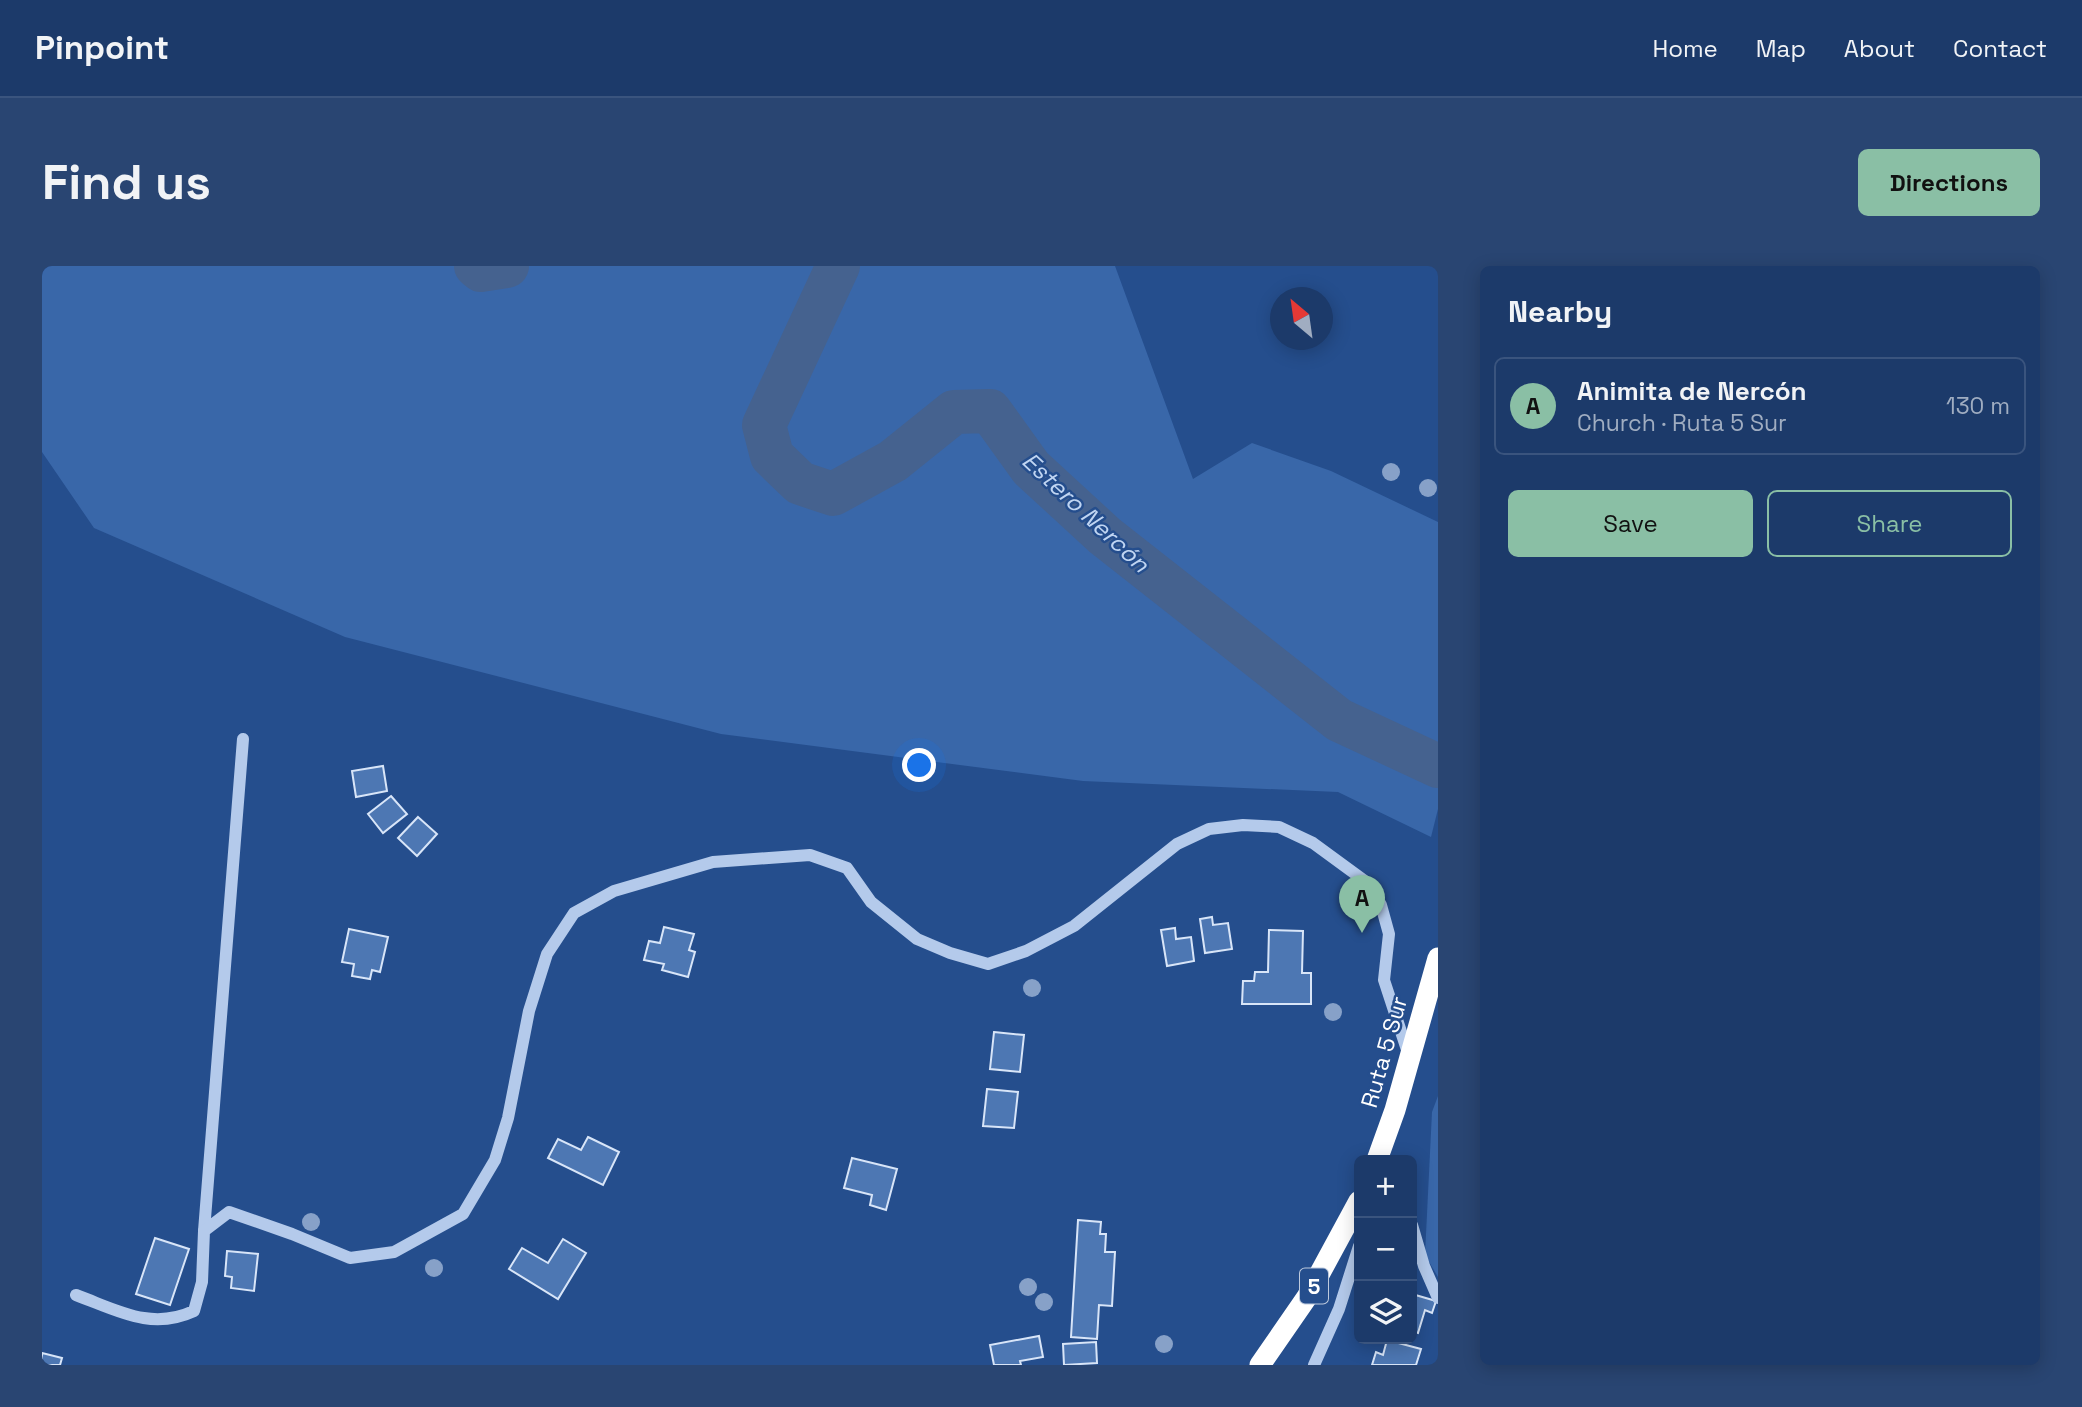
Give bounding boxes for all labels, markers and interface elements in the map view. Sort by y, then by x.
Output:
text: Pinpoint [35,27,169,69]
text: Home [1652,33,1718,64]
text: Map [1756,33,1806,64]
text: About [1844,33,1915,64]
text: Contact [1953,33,2047,64]
button: Directions [1858,149,2040,216]
text: Find us [42,151,211,213]
north arrow [1270,287,1333,350]
text: Nearby [1508,292,1612,331]
text: Animita de Nercón [1577,374,1807,408]
text: A [1526,391,1540,421]
text: 130 m [1946,391,2010,421]
text: Church · Ruta 5 Sur [1577,408,1787,438]
water label: Estero Nercón [1016,445,1157,580]
button: Save [1508,490,1753,557]
button: Share [1767,490,2012,557]
your location [902,748,936,782]
pin: A [1339,875,1385,933]
street label: Ruta 5 Sur [1354,993,1414,1111]
map controls [1354,1155,1417,1344]
button: + [1354,1155,1417,1218]
button: − [1354,1218,1417,1281]
road number: 5 [1300,1268,1328,1304]
button: layers [1354,1281,1417,1344]

